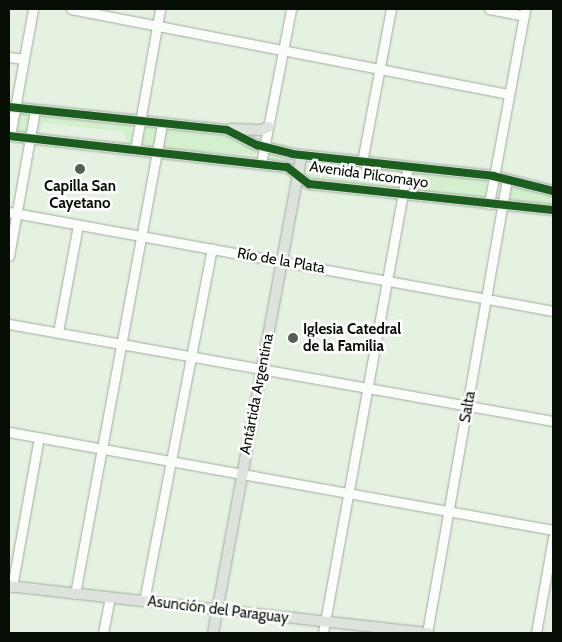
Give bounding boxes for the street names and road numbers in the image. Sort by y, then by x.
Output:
street label: Avenida Pilcomayo [308,158,430,192]
street label: Río de la Plata [236,244,326,278]
street label: Antártida Argentina [236,332,278,456]
street label: Salta [456,390,480,424]
street label: Asunción del Paraguay [147,592,289,628]

